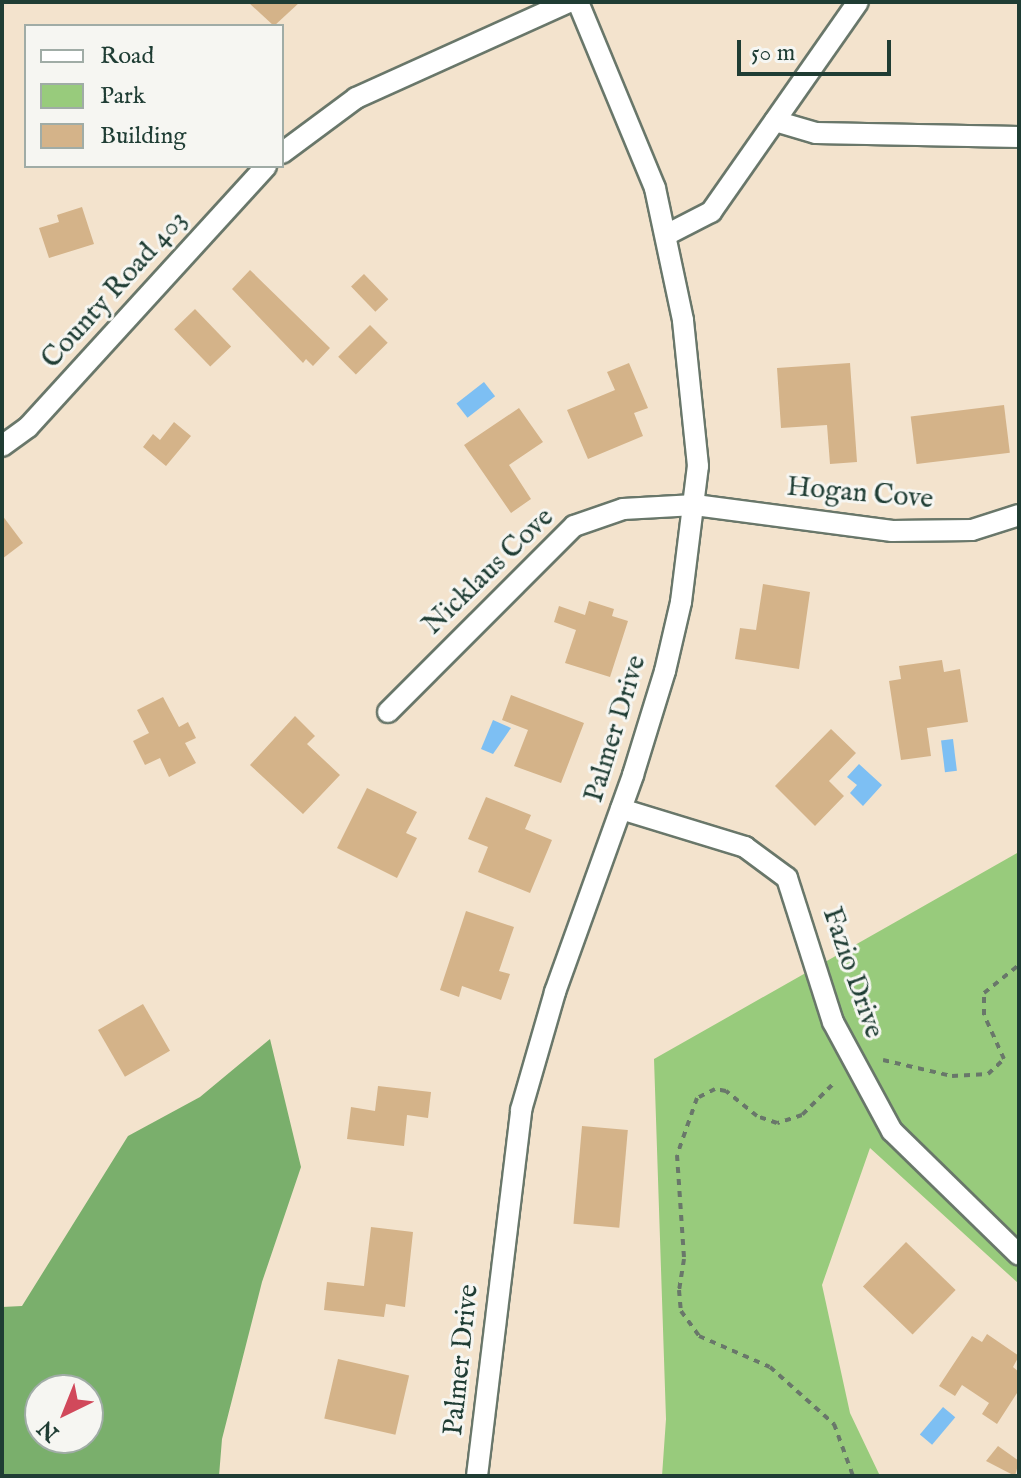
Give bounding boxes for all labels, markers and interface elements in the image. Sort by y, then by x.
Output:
legend [24,24,284,168]
scale bar [741,24,895,74]
text: 50 m [751,38,795,69]
text: Road [100,41,154,72]
text: Park [100,81,146,112]
text: Building [100,121,186,152]
street label: County Road 403 [35,204,195,376]
street label: Hogan Cove [785,471,935,517]
street label: Nicklaus Cove [417,501,561,643]
street label: Palmer Drive [578,652,654,806]
street label: Fazio Drive [814,903,890,1043]
street label: Palmer Drive [437,1283,487,1437]
north arrow [24,1374,104,1454]
text: N [32,1413,66,1447]

